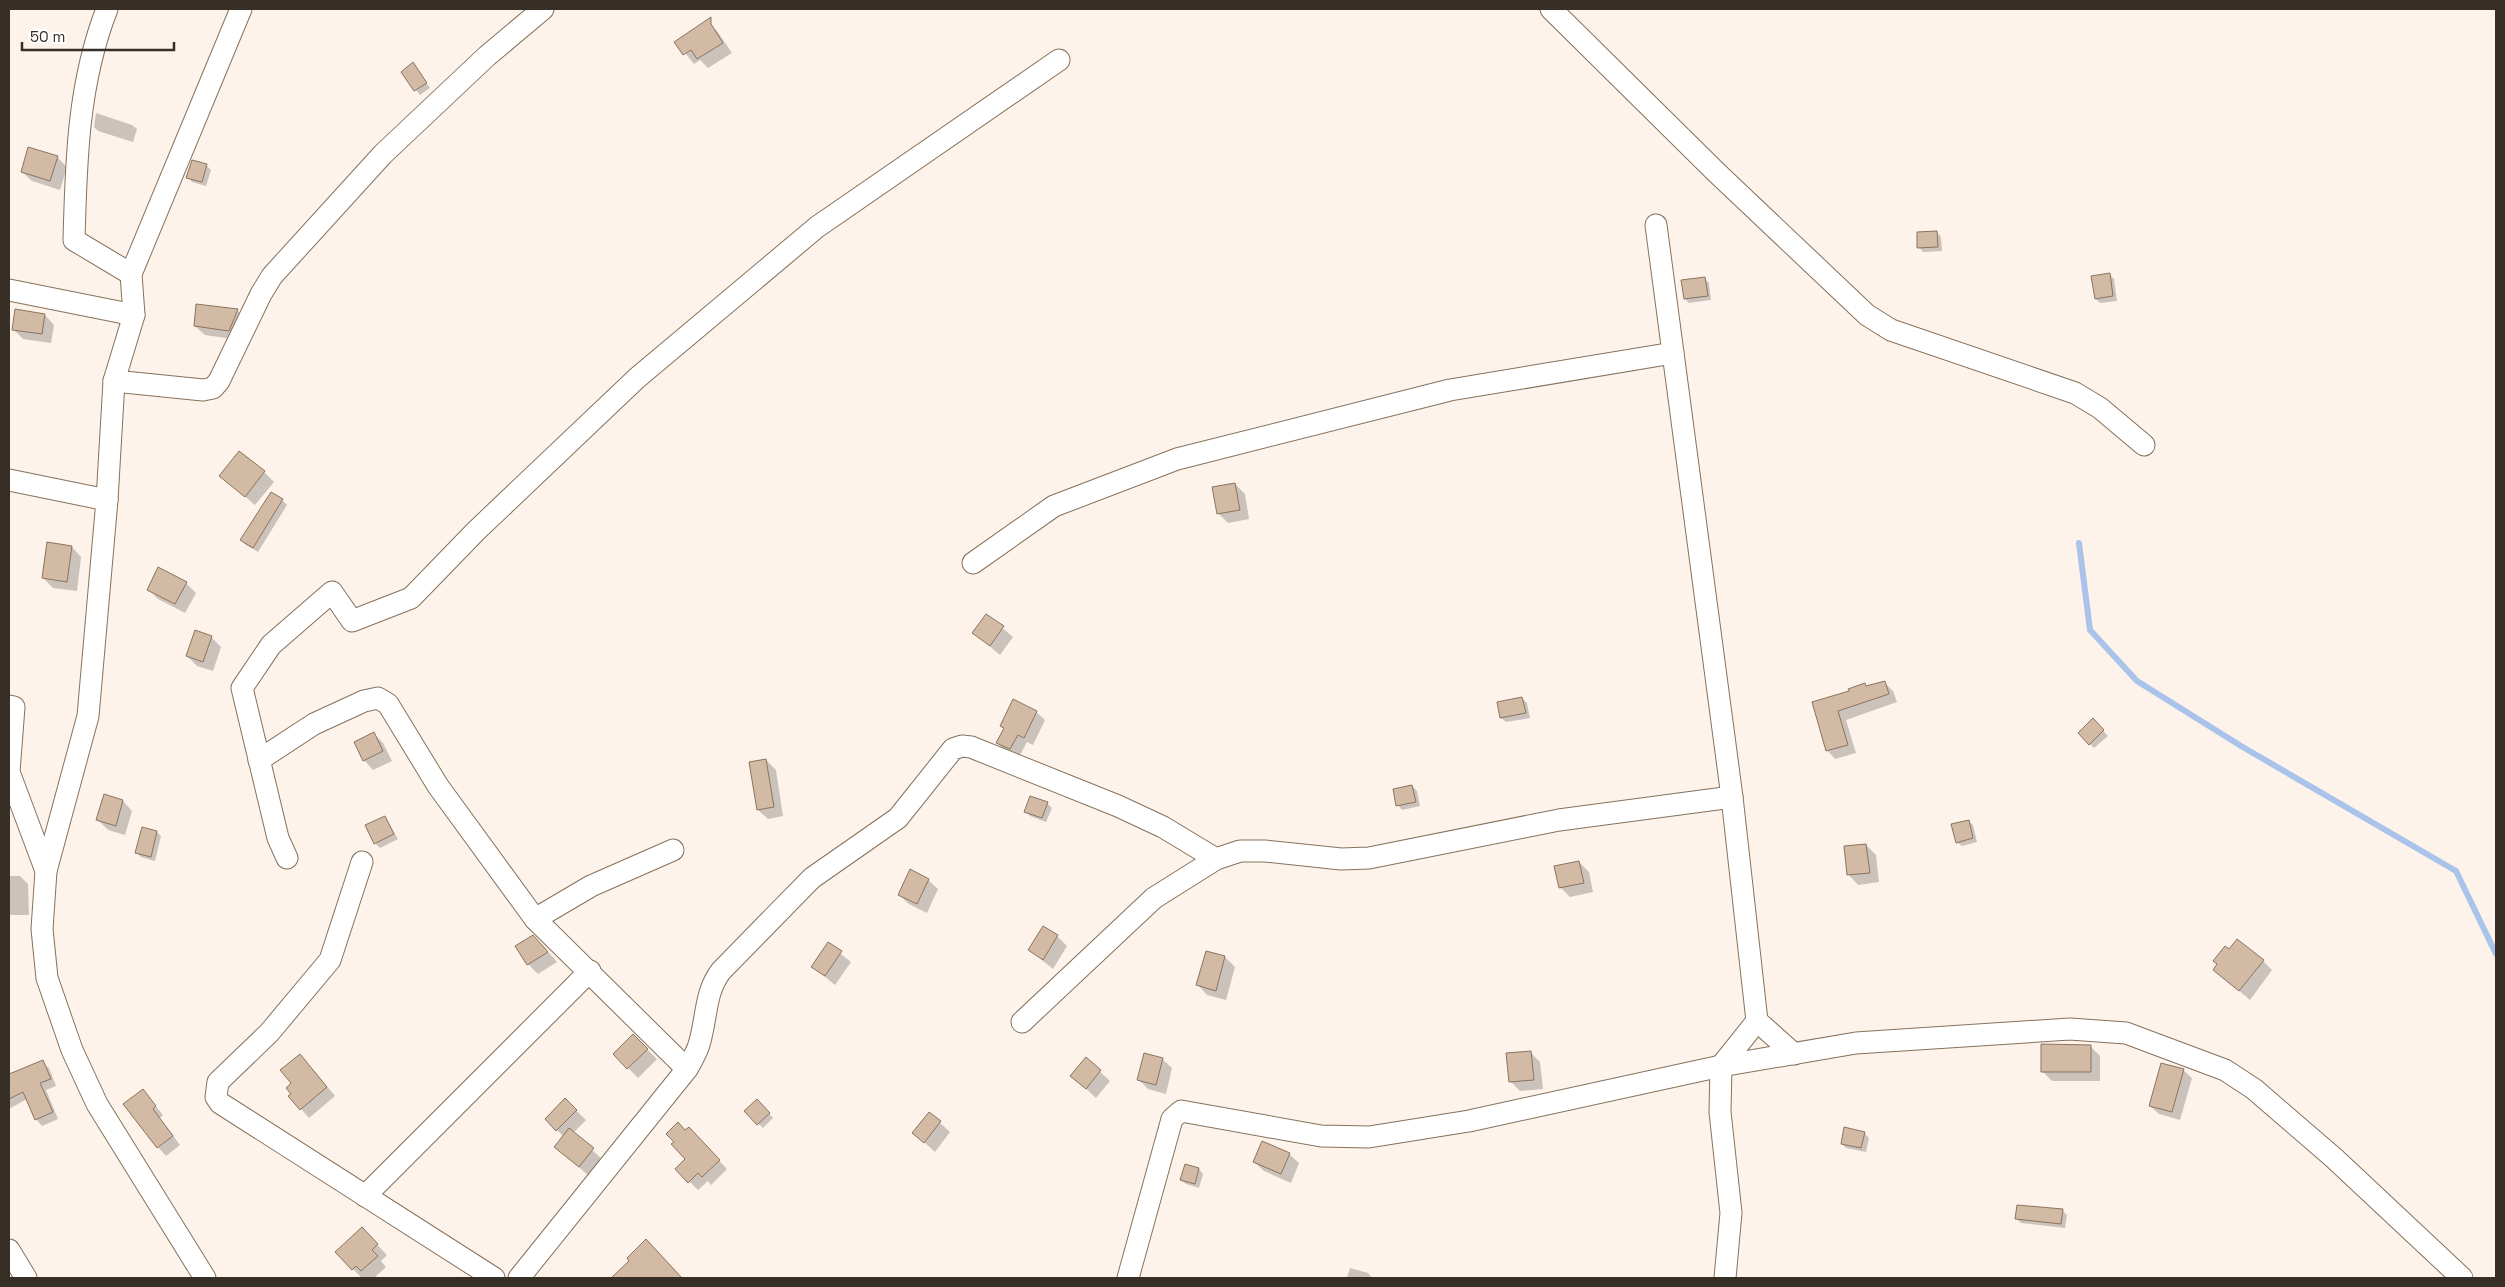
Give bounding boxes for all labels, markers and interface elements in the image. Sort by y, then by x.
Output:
scale bar [22,20,175,52]
text: 50 m [30,27,65,46]

